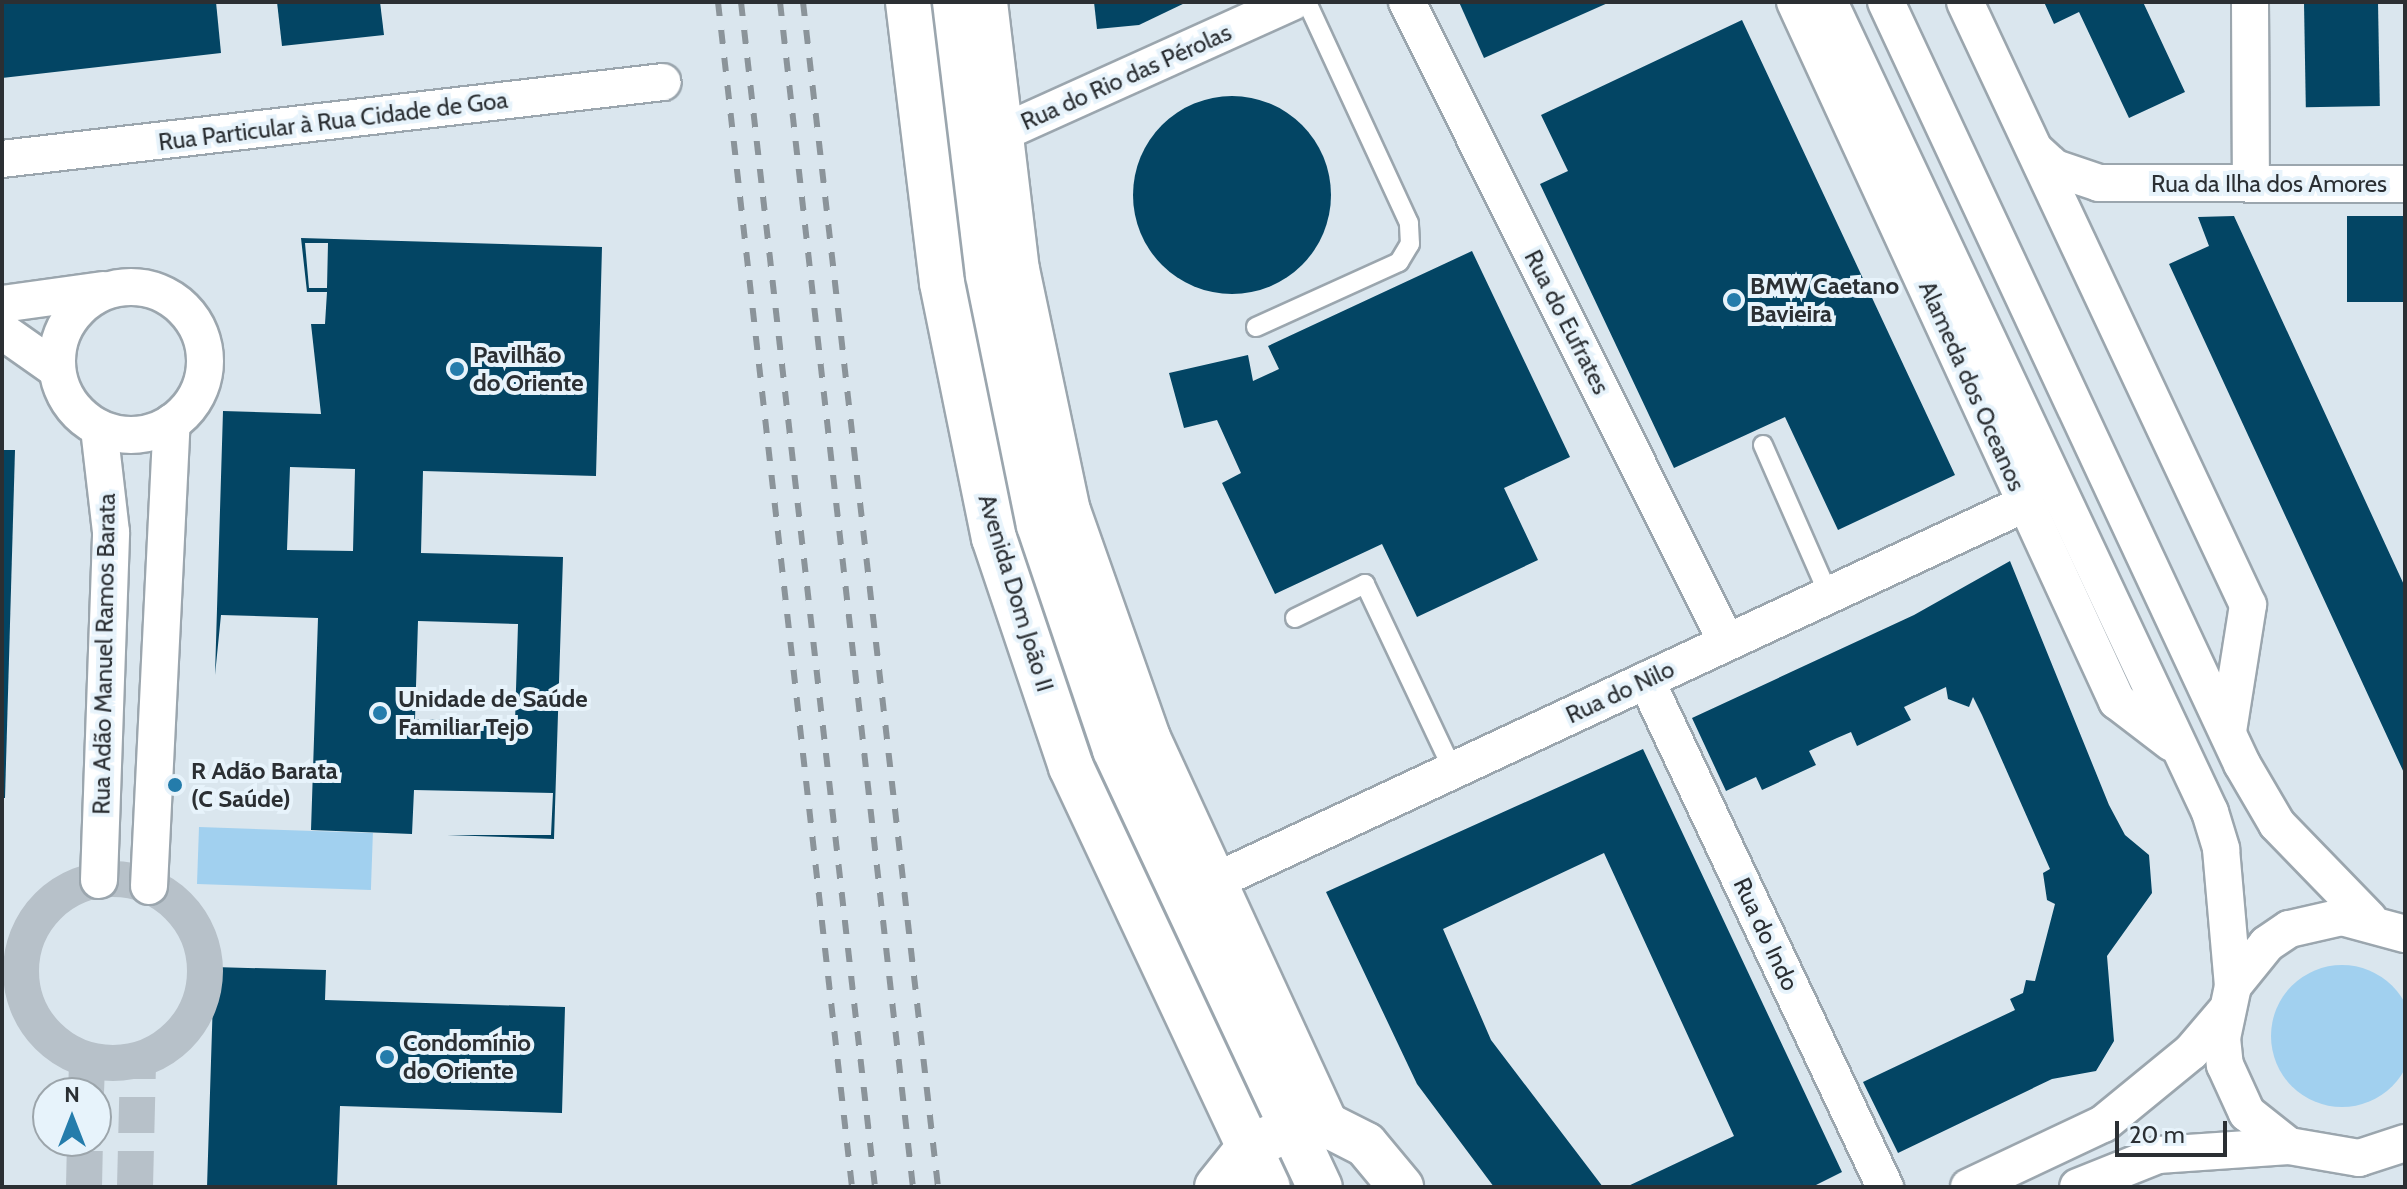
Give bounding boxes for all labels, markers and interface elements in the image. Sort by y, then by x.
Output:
street label: Rua do Rio das Pérolas [1016,18,1236,136]
street label: Rua Particular à Rua Cidade de Goa [157,85,509,157]
street label: Rua da Ilha dos Amores [2151,170,2387,198]
street label: Rua do Eufrates [1518,245,1616,399]
place label: BMW Caetano Bavieira [1750,272,1899,328]
street label: Alameda dos Oceanos [1913,277,2031,495]
marker: BMW Caetano Bavieira [1725,291,1743,309]
place label: Pavilhão do Oriente [473,341,584,397]
marker: Pavilhão do Oriente [448,360,466,378]
street label: Avenida Dom João II [972,491,1060,695]
street label: Rua Adão Manuel Ramos Barata [87,493,121,815]
street label: Rua do Nilo [1561,654,1679,730]
place label: Unidade de Saúde Familiar Tejo [398,685,588,741]
marker: Unidade de Saúde Familiar Tejo [369,702,391,724]
place label: R Adão Barata (C Saúde) [191,757,338,813]
marker: R Adão Barata (C Saúde) [166,776,184,794]
street label: Rua do Indo [1727,873,1805,995]
place label: Condomínio do Oriente [403,1029,531,1085]
marker: Condomínio do Oriente [378,1048,396,1066]
north arrow [32,1077,112,1157]
text: N [64,1081,80,1108]
scale bar [2119,1105,2231,1155]
text: 20 m [2129,1120,2185,1149]

